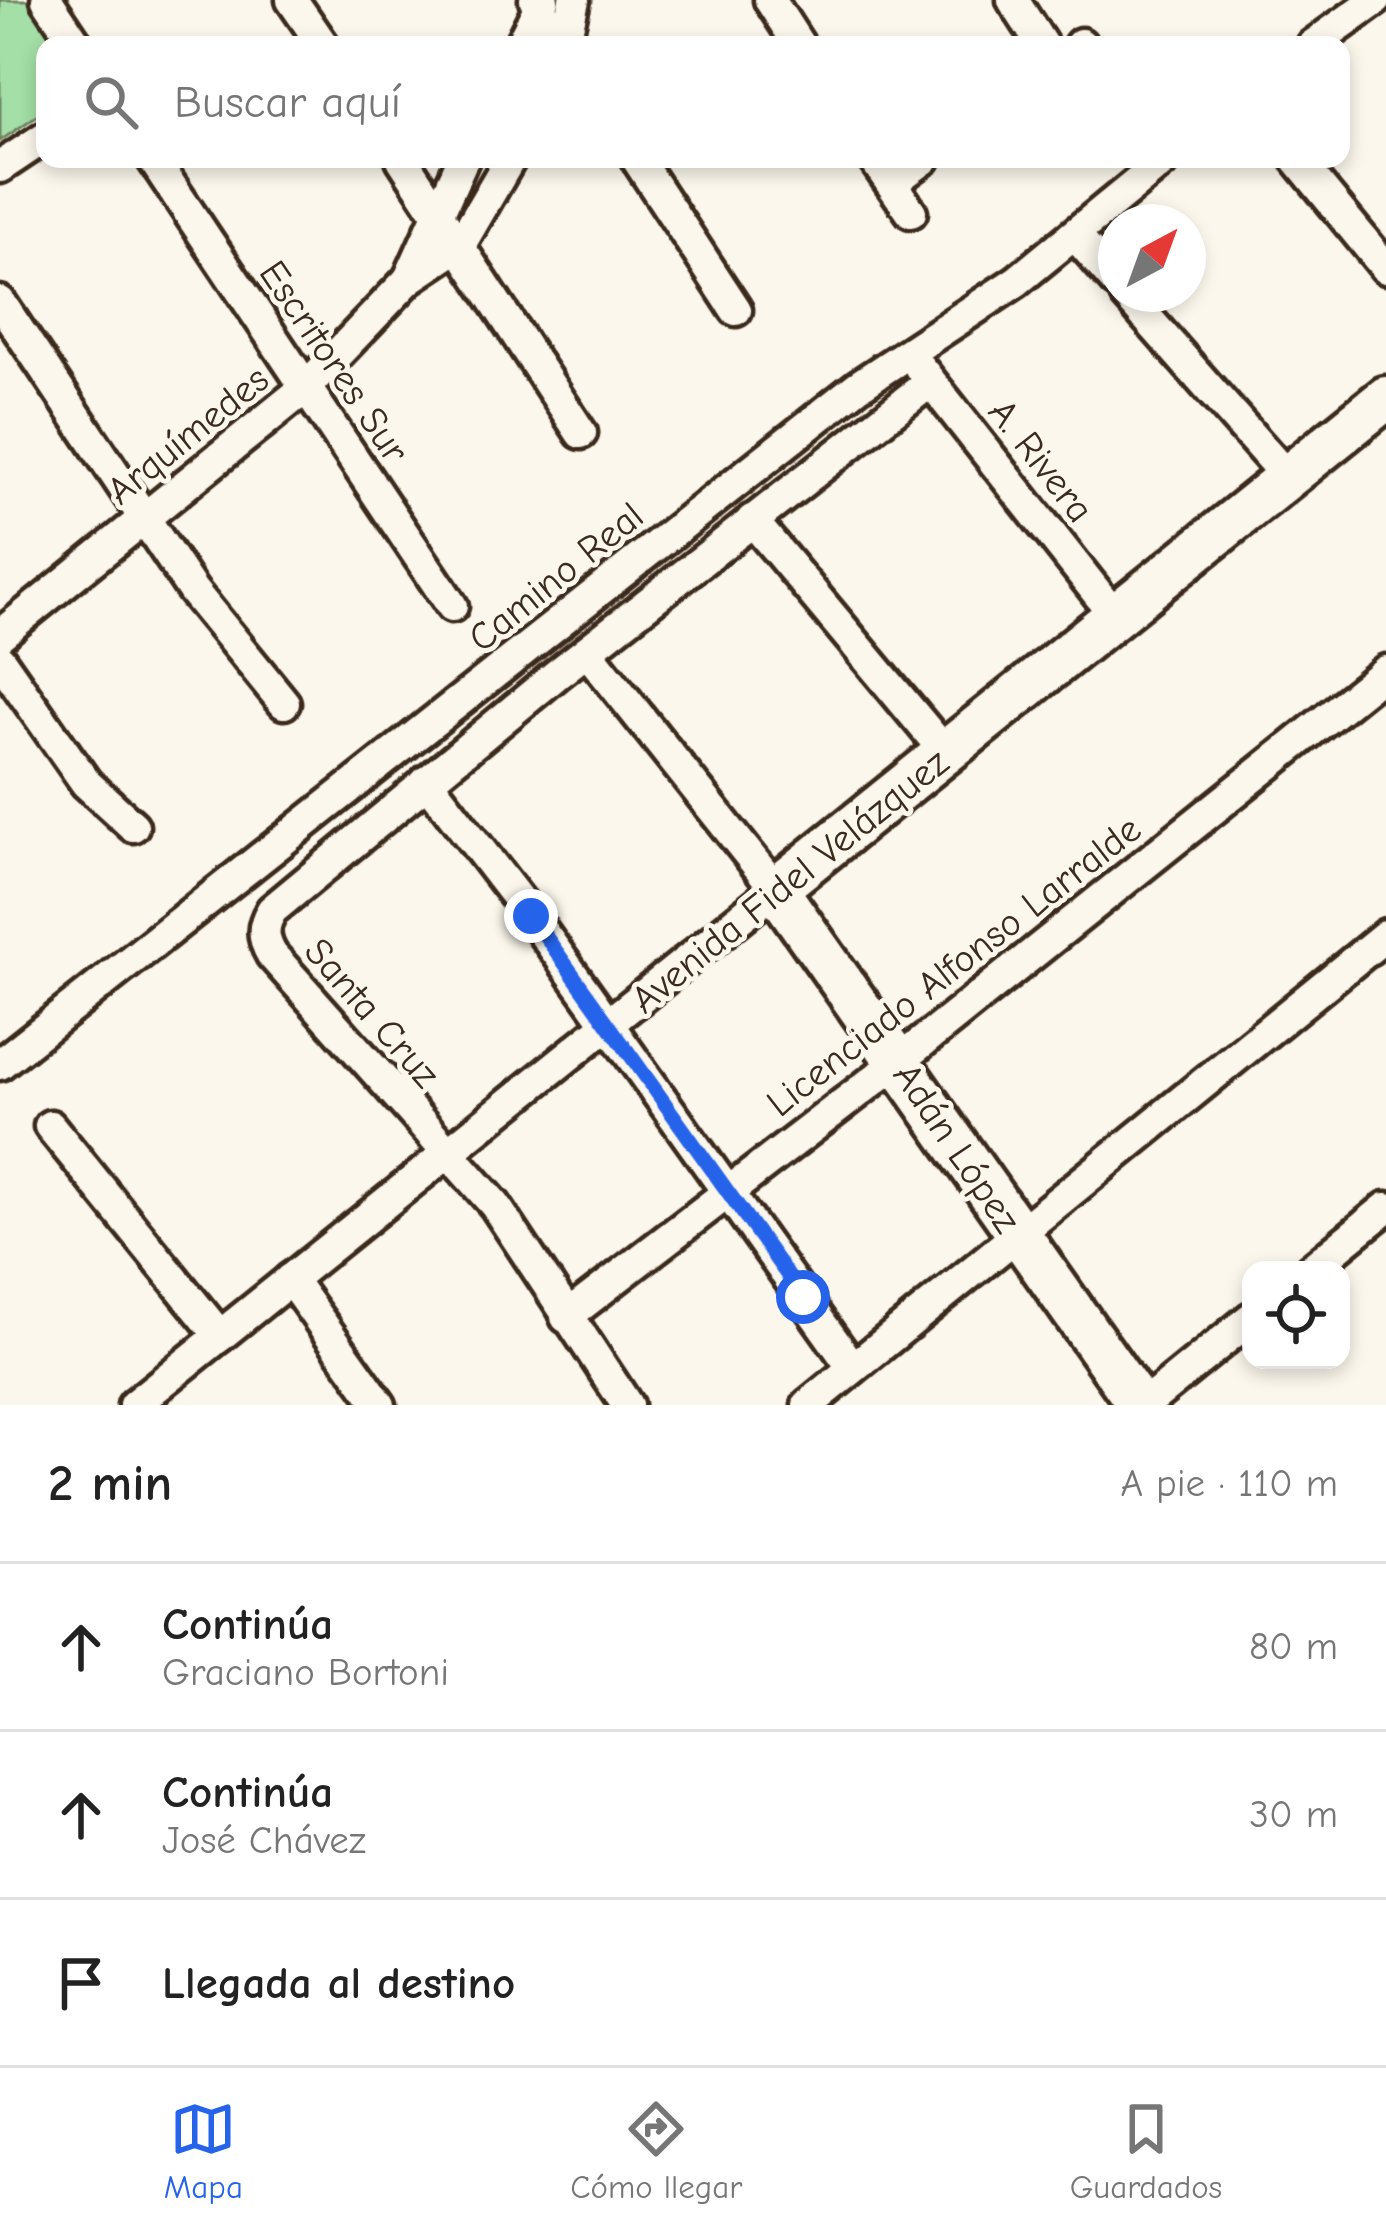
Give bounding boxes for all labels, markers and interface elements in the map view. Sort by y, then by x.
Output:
search box [36,36,1350,168]
icon: search [78,69,144,135]
text: Buscar aquí [174,76,401,128]
north arrow [1098,204,1206,312]
street label: Escritores Sur [250,252,418,472]
street label: Arquímedes [98,356,278,514]
street label: A. Rivera [979,390,1103,531]
street label: Camino Real [460,493,652,661]
street label: Avenida Fidel Velázquez [623,740,957,1023]
street label: Licenciado Alfonso Larralde [758,806,1150,1126]
route end [504,889,558,943]
street label: Santa Cruz [295,929,449,1097]
street label: Adán López [884,1055,1030,1241]
map controls [1242,1261,1350,1369]
button: locate [1242,1261,1350,1369]
route start [776,1270,830,1324]
text: 2 min [48,1454,172,1513]
text: A pie · 110 m [1120,1461,1338,1506]
text: Continúa [162,1598,333,1650]
icon: ahead [48,1614,114,1680]
text: 80 m [1249,1624,1338,1669]
text: Graciano Bortoni [162,1650,449,1695]
text: Continúa [162,1766,333,1818]
icon: ahead [48,1782,114,1848]
text: 30 m [1249,1792,1338,1837]
text: José Chávez [162,1818,366,1863]
icon: arrive [48,1950,114,2016]
text: Llegada al destino [162,1957,515,2009]
tab: Mapa [164,2096,243,2206]
tab: Cómo llegar [570,2096,742,2206]
tab: Guardados [1070,2096,1222,2206]

